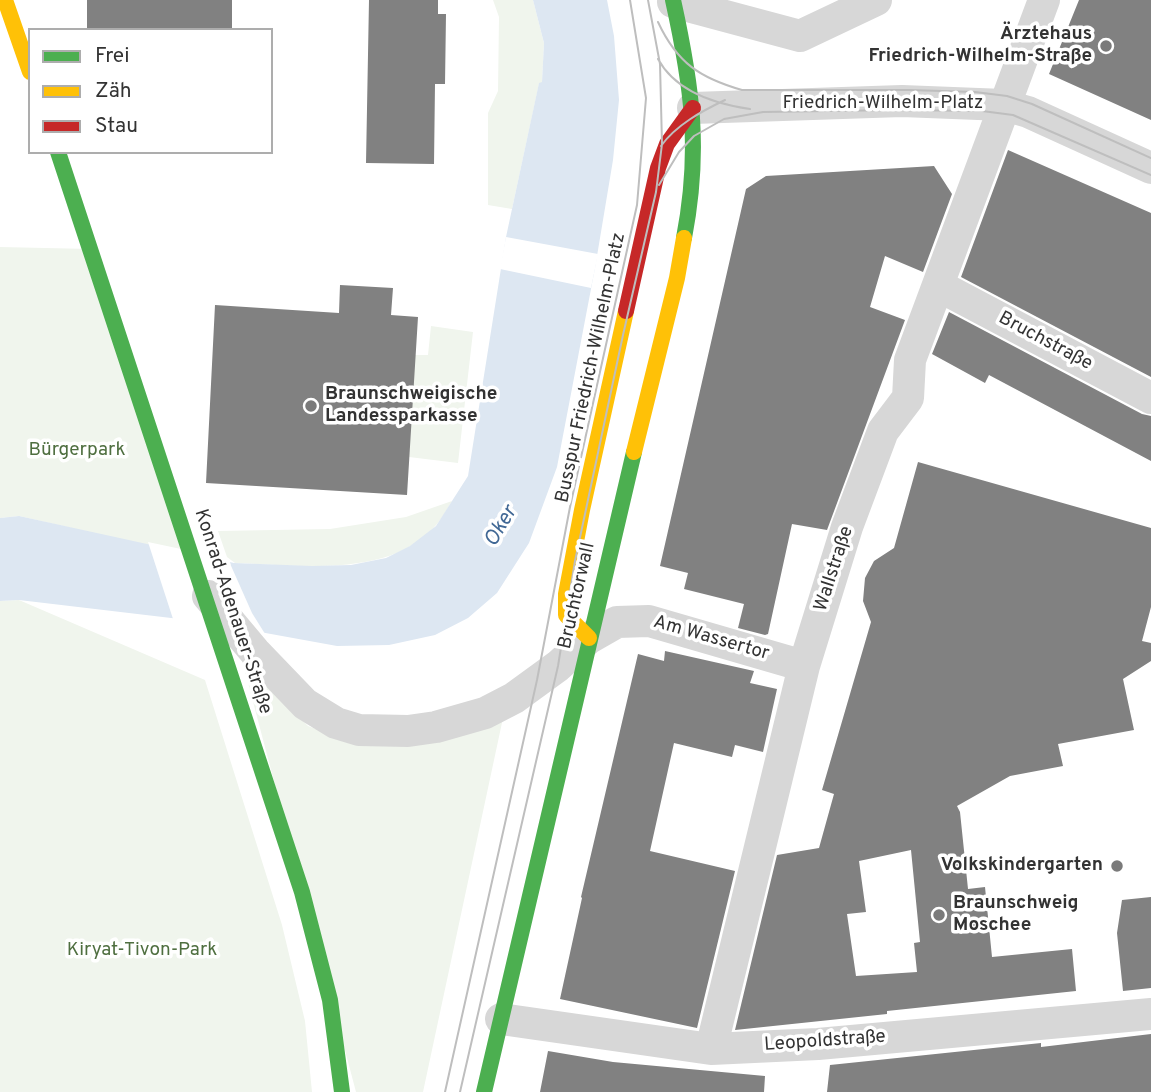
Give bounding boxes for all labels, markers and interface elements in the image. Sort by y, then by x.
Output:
place label: Ärztehaus Friedrich-Wilhelm-Straße [869,24,1092,68]
legend [28,28,273,154]
marker: Ärztehaus Friedrich-Wilhelm-Straße [1098,38,1114,54]
text: Frei [95,43,130,70]
text: Zäh [95,78,132,105]
street label: Friedrich-Wilhelm-Platz [783,93,983,115]
text: Stau [95,113,138,140]
street label: Busspur Friedrich-Wilhelm-Platz [552,231,632,505]
street label: Bruchstraße [994,308,1096,376]
place label: Braunschweigische Landessparkasse [325,384,497,428]
marker: Braunschweigische Landessparkasse [303,398,319,414]
park label: Bürgerpark [28,440,126,462]
water label: Oker [480,502,524,552]
street label: Konrad-Adenauer-Straße [188,507,276,717]
street label: Wallstraße [811,523,859,615]
street label: Bruchtorwall [555,541,601,651]
street label: Am Wassertor [650,612,772,666]
place label: Volkskindergarten [941,855,1103,877]
marker: Volkskindergarten [1109,858,1125,874]
place label: Braunschweig Moschee [953,893,1079,937]
marker: Braunschweig Moschee [931,907,947,923]
park label: Kiryat-Tivon-Park [67,940,217,962]
street label: Leopoldstraße [763,1026,887,1058]

